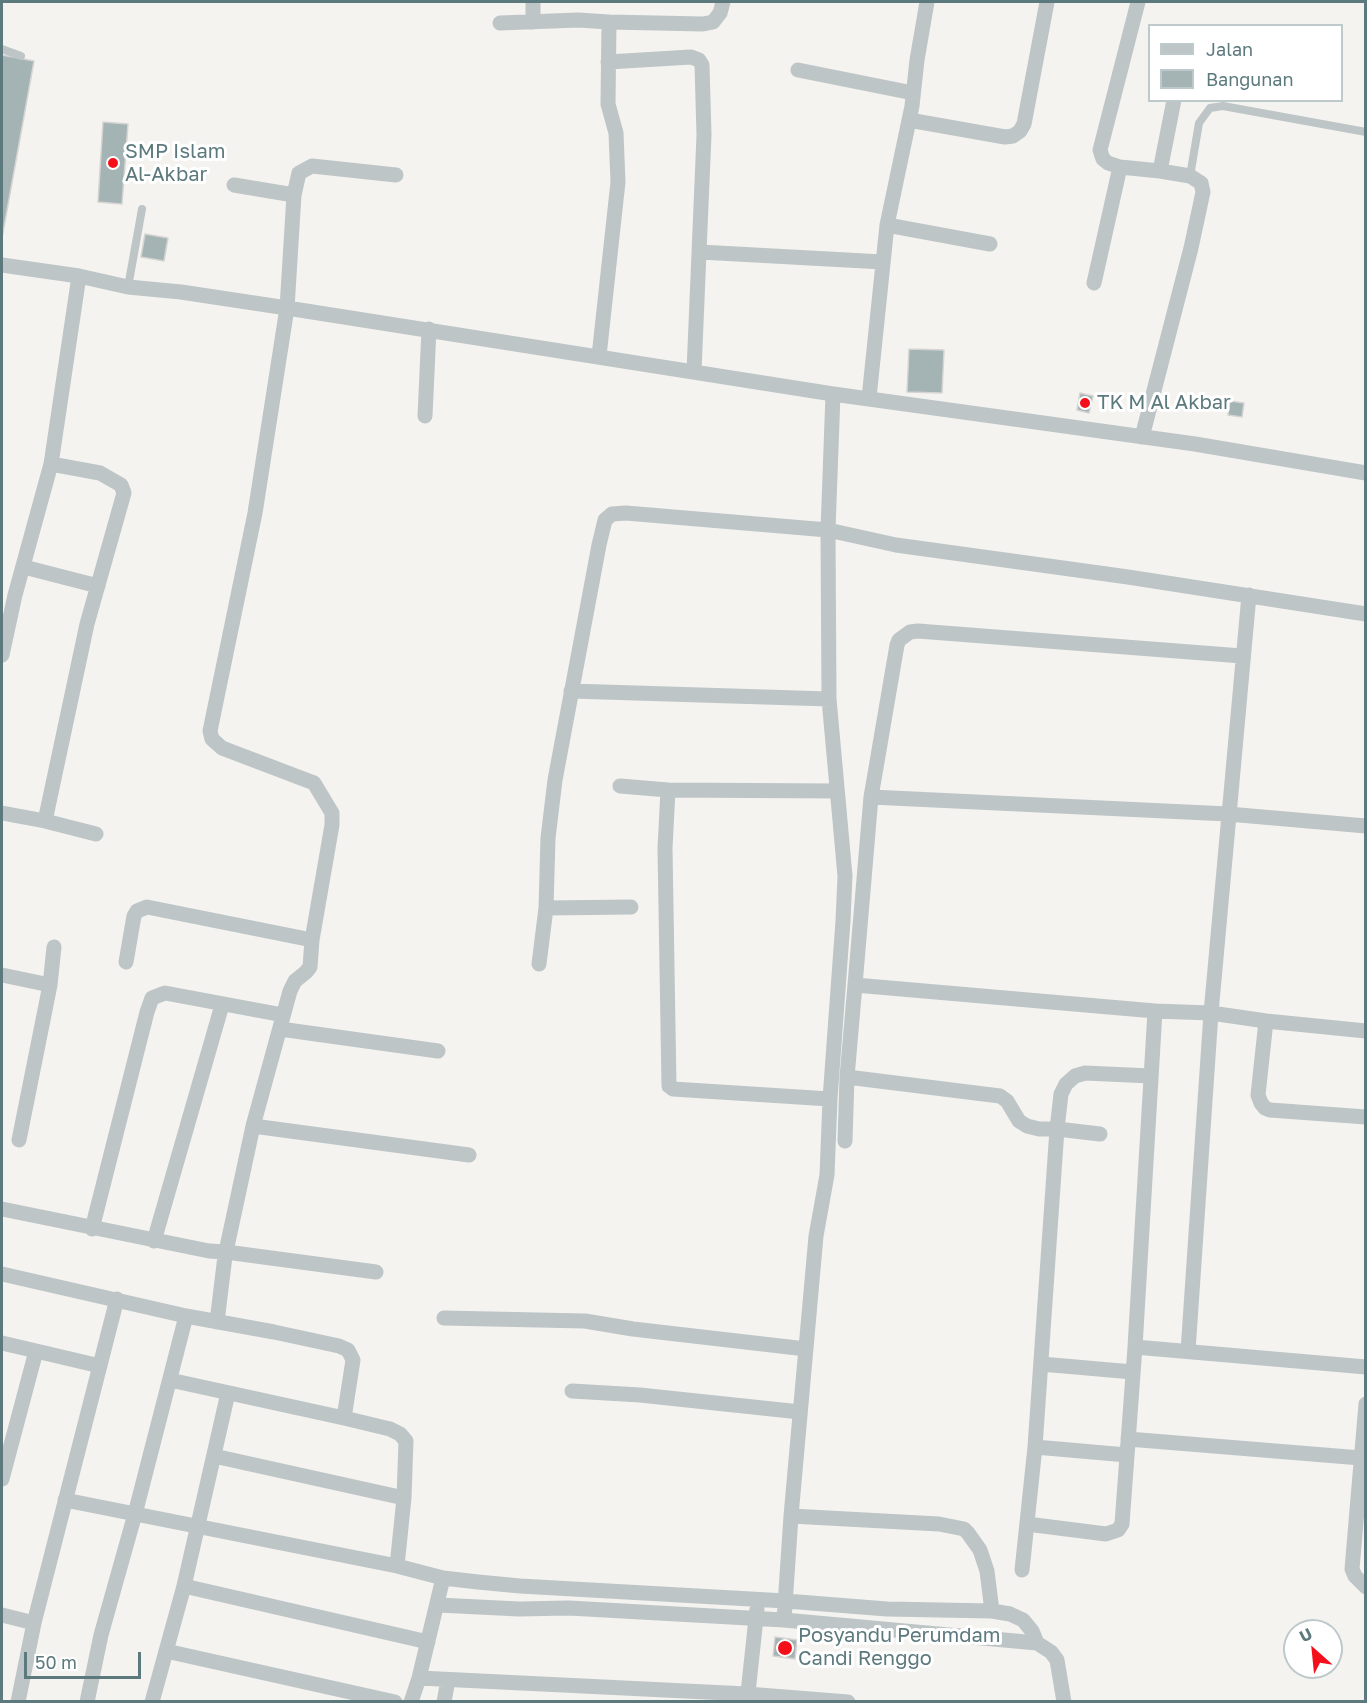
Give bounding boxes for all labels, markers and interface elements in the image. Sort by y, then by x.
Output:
legend [1148,24,1343,102]
text: Jalan [1206,38,1253,60]
text: Bangunan [1206,68,1294,90]
place label: SMP Islam Al-Akbar [125,140,225,187]
marker: SMP Islam Al-Akbar [106,156,120,170]
place label: TK M Al Akbar [1097,391,1231,415]
marker: TK M Al Akbar [1078,396,1092,410]
north arrow [1283,1619,1343,1679]
text: U [1296,1623,1315,1646]
place label: Posyandu Perumdam Candi Renggo [798,1624,1000,1671]
marker: Posyandu Perumdam Candi Renggo [776,1639,794,1657]
scale bar [27,1640,144,1678]
text: 50 m [35,1651,77,1673]

